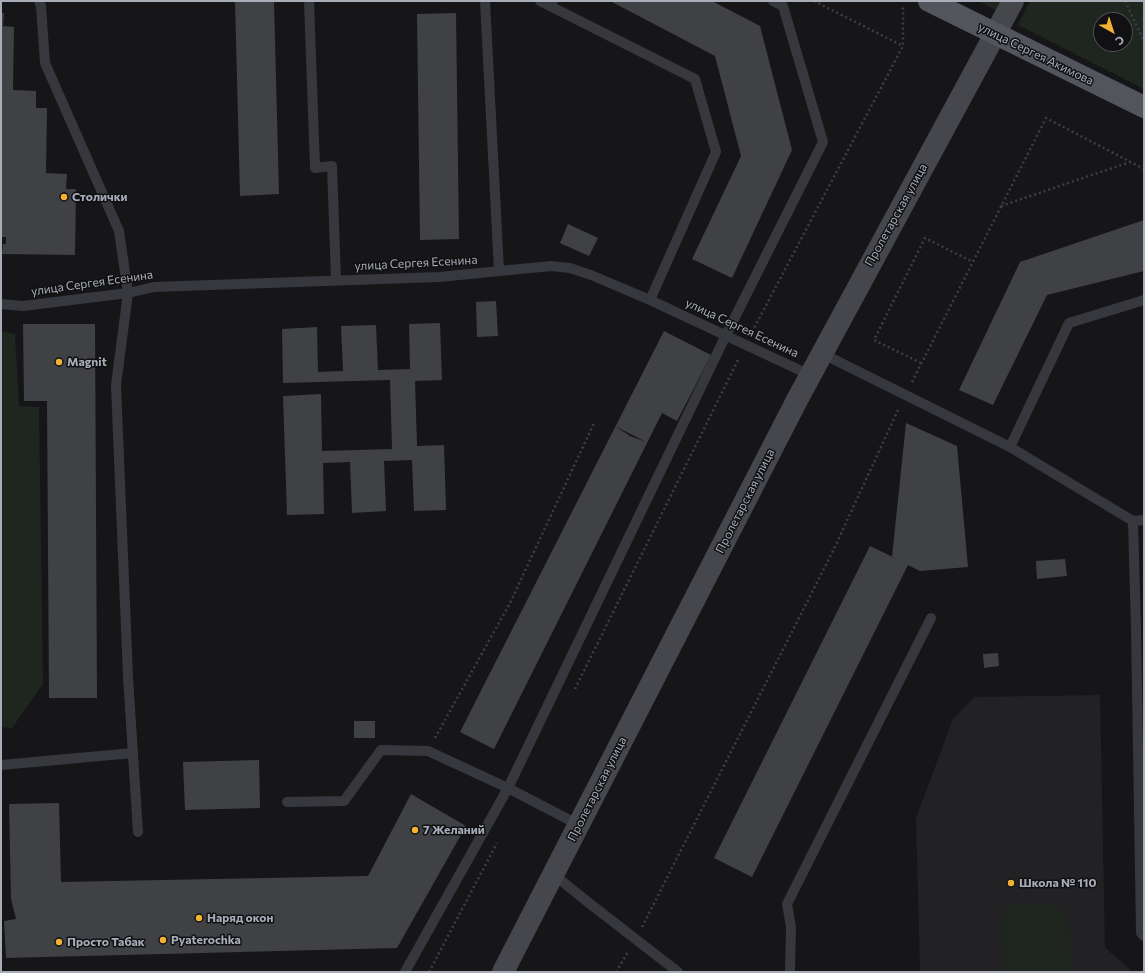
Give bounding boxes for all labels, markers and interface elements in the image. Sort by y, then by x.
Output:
north arrow [1093,12,1133,52]
street label: улица Сергея Акимова [976,20,1096,88]
text: С [1113,34,1127,48]
street label: Пролетарская улица [862,161,930,269]
place label: Столички [72,190,127,204]
marker: Столички [59,192,69,202]
street label: улица Сергея Есенина [354,253,478,273]
street label: улица Сергея Есенина [30,267,154,299]
street label: улица Сергея Есенина [683,295,801,361]
place label: Magnit [67,355,107,369]
marker: Magnit [54,357,64,367]
street label: Пролетарская улица [712,446,778,556]
street label: Пролетарская улица [564,734,630,844]
place label: 7 Желаний [423,823,485,837]
marker: 7 Желаний [410,825,420,835]
place label: Школа № 110 [1019,876,1096,890]
marker: Школа № 110 [1006,878,1016,888]
place label: Наряд окон [207,911,273,925]
marker: Наряд окон [194,913,204,923]
place label: Pyaterochka [171,933,241,947]
place label: Просто Табак [67,935,145,949]
marker: Pyaterochka [158,935,168,945]
marker: Просто Табак [54,937,64,947]

